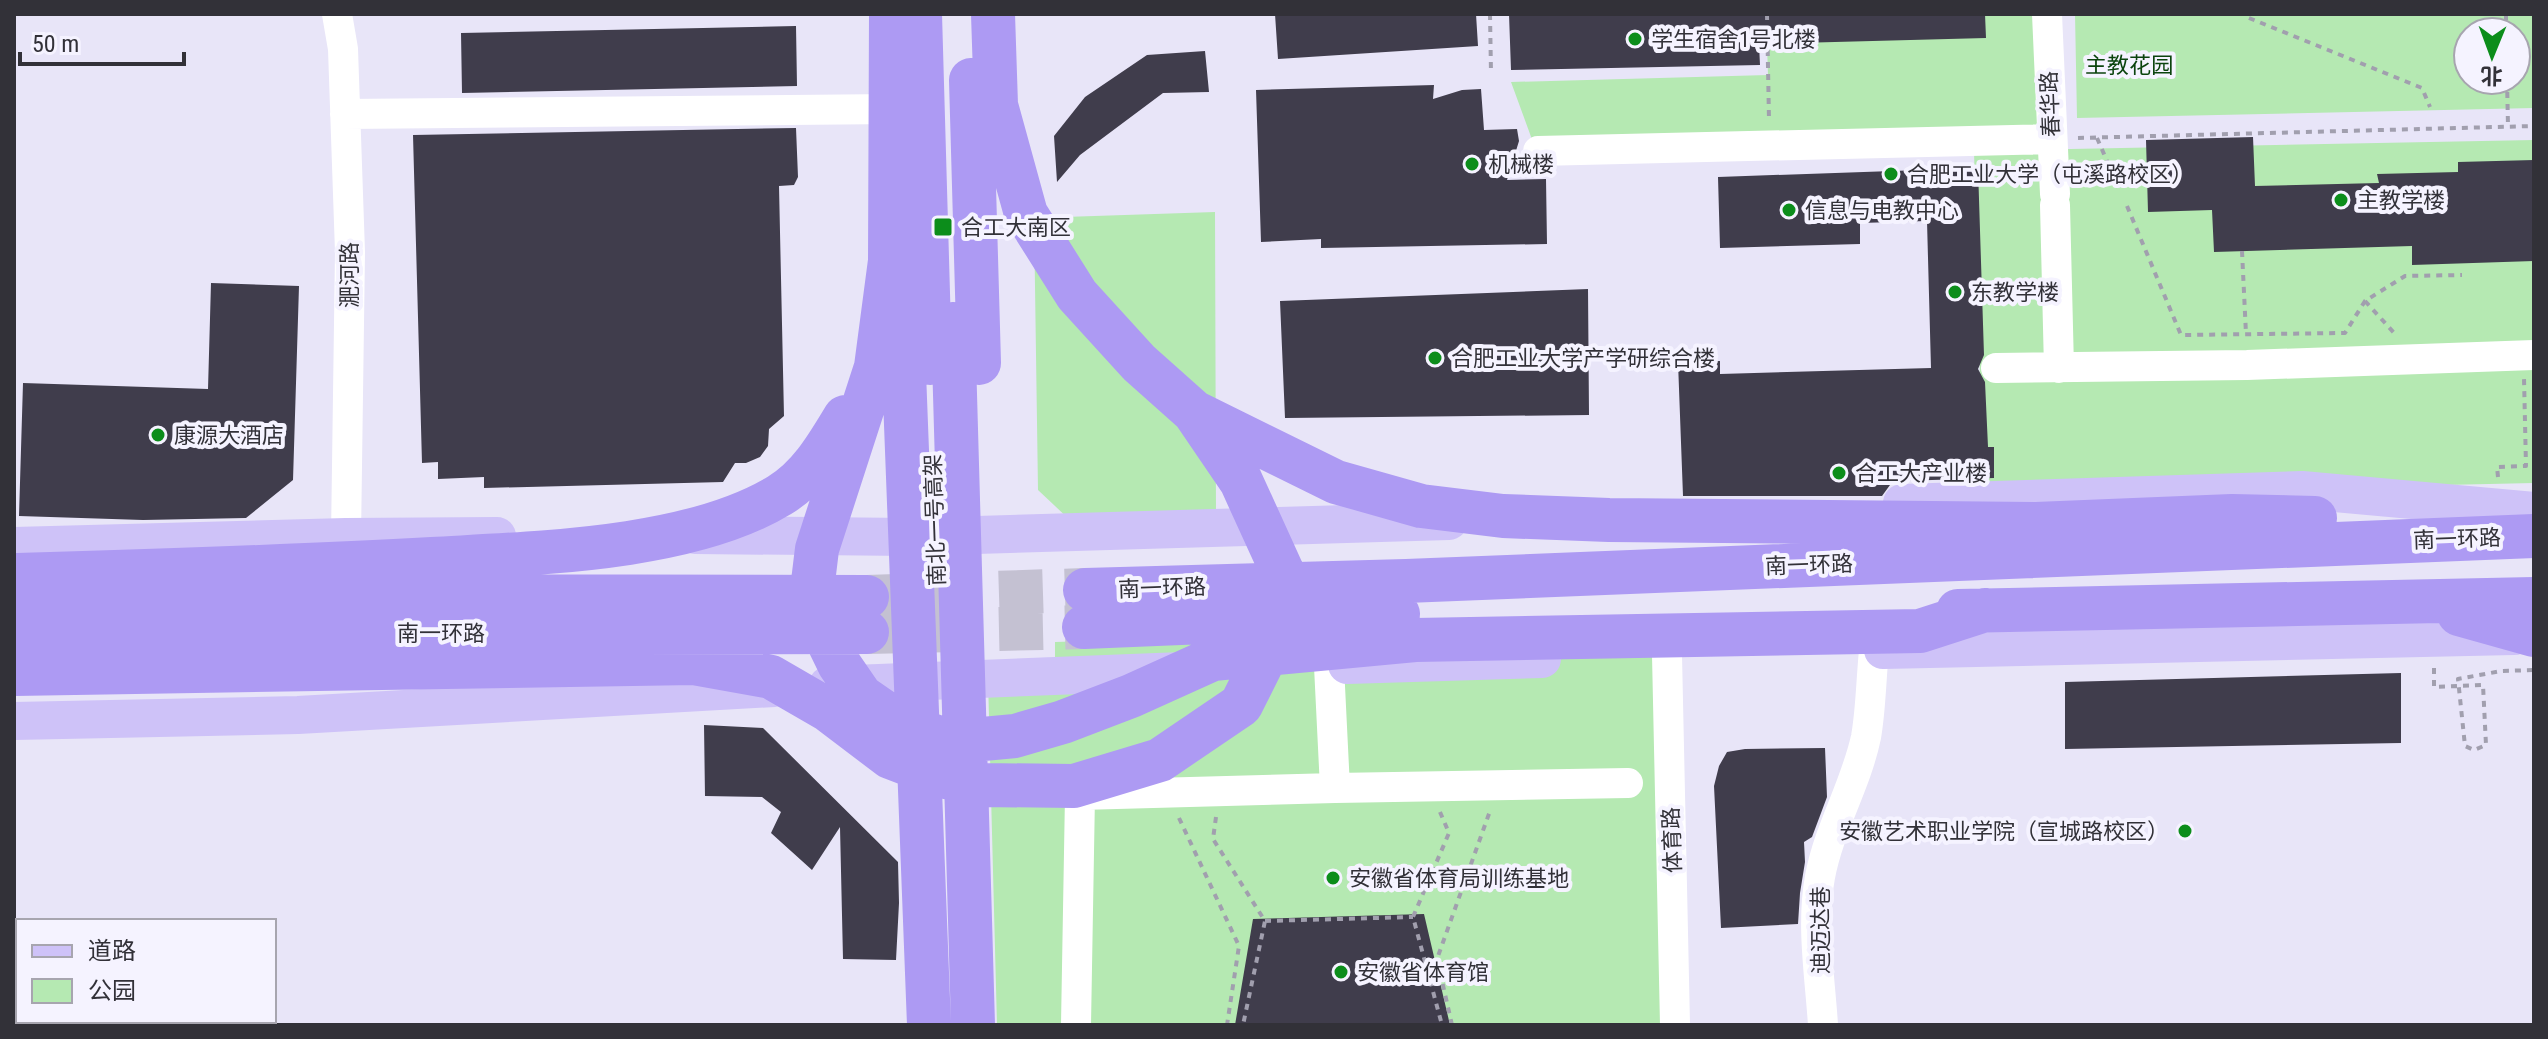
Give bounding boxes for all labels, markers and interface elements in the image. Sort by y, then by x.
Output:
scale bar [20,16,184,66]
north arrow [2452,16,2532,96]
place label: 学生宿舍1号北楼 [1651,27,1816,52]
text: 50 m [32,30,79,58]
marker: 学生宿舍1号北楼 [1626,30,1644,48]
park label: 主教花园 [2085,53,2173,78]
text: 北 [2480,63,2503,88]
street label: 春华路 [2036,71,2064,137]
place label: 机械楼 [1488,152,1554,177]
marker: 机械楼 [1463,155,1481,173]
place label: 合肥工业大学（屯溪路校区） [1907,162,2193,187]
marker: 合肥工业大学（屯溪路校区） [1882,165,1900,183]
place label: 主教学楼 [2357,188,2445,213]
marker: 主教学楼 [2332,191,2350,209]
place label: 信息与电教中心 [1805,198,1959,223]
marker: 信息与电教中心 [1780,201,1798,219]
place label: 合工大南区 [961,215,1071,240]
marker: 合工大南区 [932,216,954,238]
street label: 淝河路 [337,242,362,308]
place label: 东教学楼 [1971,280,2059,305]
marker: 东教学楼 [1946,283,1964,301]
place label: 合肥工业大学产学研综合楼 [1451,346,1715,371]
marker: 合肥工业大学产学研综合楼 [1426,349,1444,367]
place label: 康源大酒店 [174,423,284,448]
marker: 康源大酒店 [149,426,167,444]
street label: 南北一号高架 [920,454,950,586]
place label: 合工大产业楼 [1855,461,1987,486]
marker: 合工大产业楼 [1830,464,1848,482]
street label: 南一环路 [2413,525,2501,553]
street label: 南一环路 [1765,551,1853,579]
street label: 南一环路 [1118,574,1206,602]
street label: 南一环路 [397,621,485,646]
street label: 体育路 [1658,807,1686,873]
place label: 安徽艺术职业学院（宣城路校区） [1839,819,2169,844]
marker: 安徽艺术职业学院（宣城路校区） [2176,822,2194,840]
place label: 安徽省体育局训练基地 [1349,866,1569,891]
marker: 安徽省体育局训练基地 [1324,869,1342,887]
street label: 迪迈达巷 [1808,886,1833,974]
legend [16,919,276,1023]
text: 道路 [88,937,136,965]
place label: 安徽省体育馆 [1357,960,1489,985]
marker: 安徽省体育馆 [1332,963,1350,981]
text: 公园 [88,977,136,1005]

